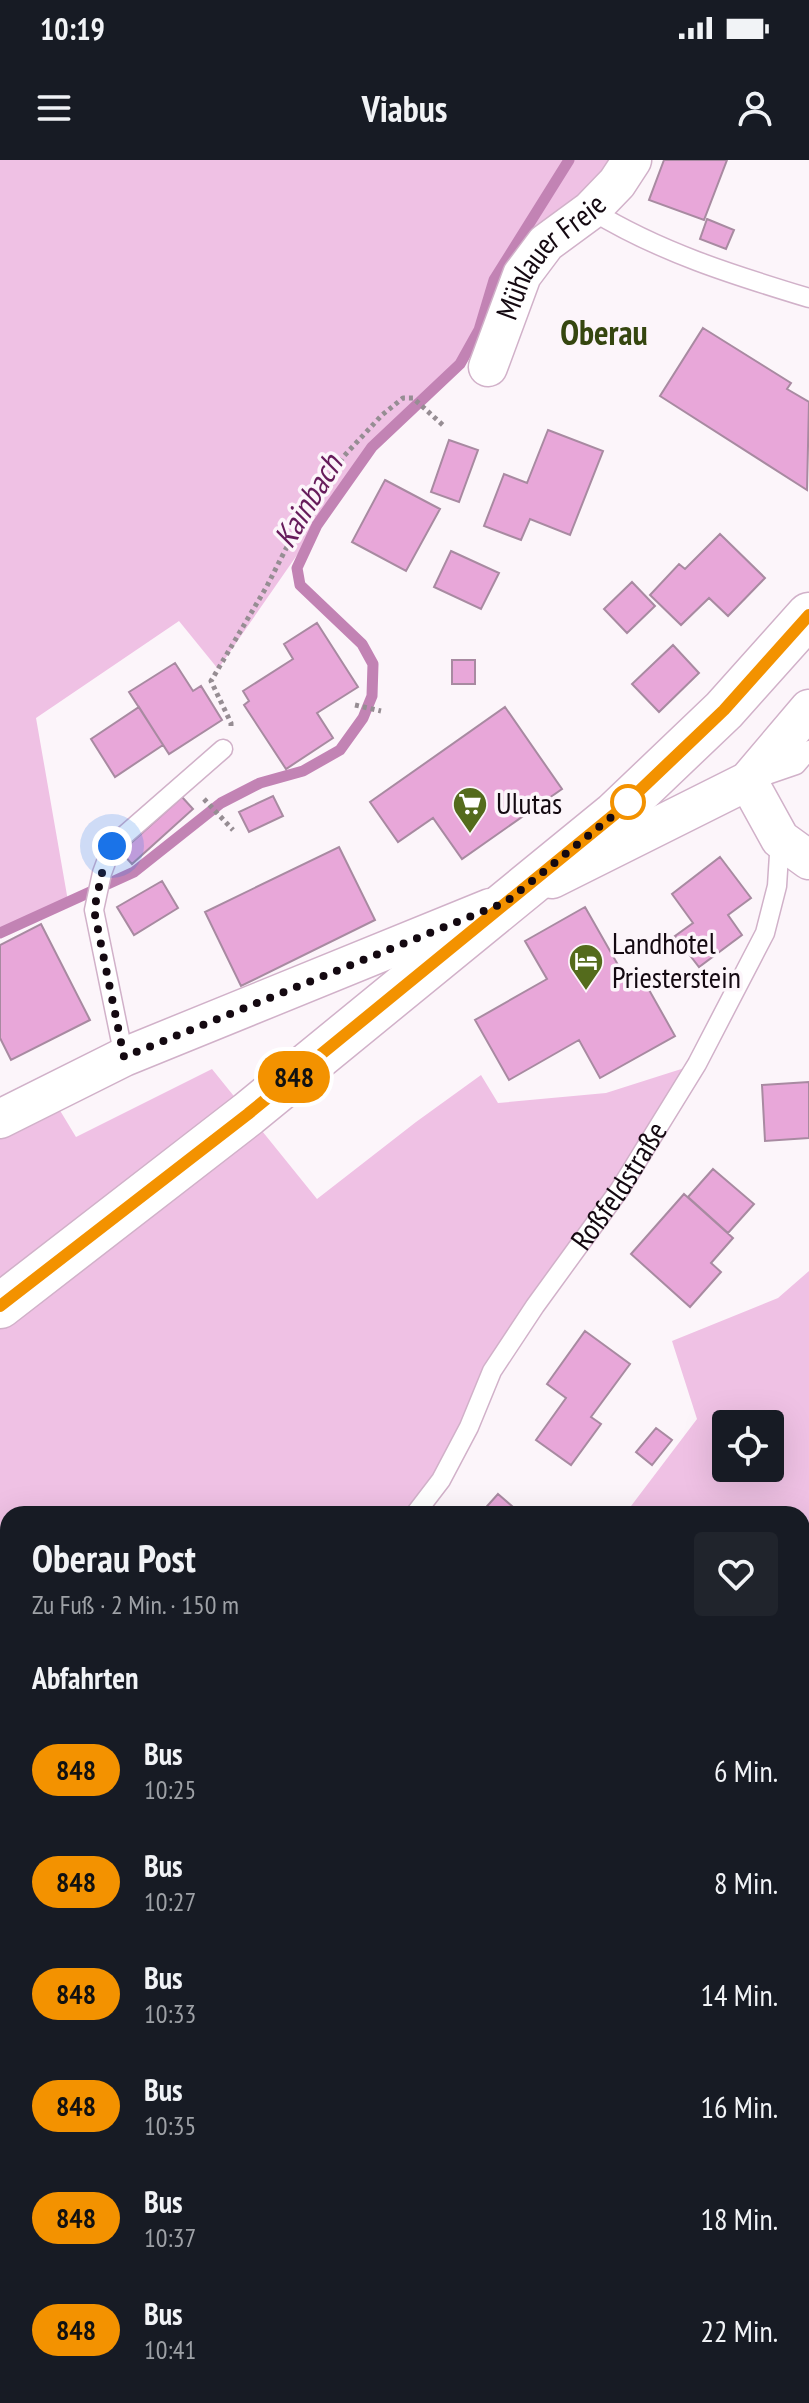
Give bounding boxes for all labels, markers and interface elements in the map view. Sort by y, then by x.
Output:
text: 10:19 [40,9,105,48]
text: Viabus [362,85,447,132]
icon: menu [32,86,76,130]
icon: person [733,86,777,130]
street label: Mühlauer Freie [486,185,614,325]
district label: Oberau [560,310,648,354]
water label: Kainbach [263,445,352,555]
place label: Ulutas [496,783,562,822]
supermarket icon: Ulutas [451,785,489,835]
unlabelled marker [611,785,645,819]
your location [92,826,132,866]
place label: Landhotel Priesterstein [612,923,741,996]
hotel icon: Landhotel Priesterstein [567,942,605,992]
line badge: 848 [248,1051,340,1103]
text: 848 [274,1058,314,1095]
street label: Roßfeldstraße [561,1114,675,1257]
map controls [712,1410,784,1482]
button: locate [712,1410,784,1482]
button: heart [694,1532,778,1616]
text: Oberau Post [32,1533,196,1582]
text: Zu Fuß · 2 Min. · 150 m [32,1588,239,1621]
text: Abfahrten [32,1658,138,1697]
text: Bus [144,1734,183,1773]
text: 848 [56,1751,96,1788]
text: 6 Min. [714,1751,778,1790]
text: 10:25 [144,1773,196,1806]
text: Bus [144,1846,183,1885]
text: 848 [56,1863,96,1900]
text: 8 Min. [714,1863,778,1902]
text: 10:27 [144,1885,196,1918]
text: Bus [144,1958,183,1997]
text: 848 [56,1975,96,2012]
text: 14 Min. [701,1975,778,2014]
text: 10:33 [144,1997,196,2030]
text: Bus [144,2070,183,2109]
text: 848 [56,2087,96,2124]
text: 16 Min. [701,2087,778,2126]
text: 10:35 [144,2109,196,2142]
text: Bus [144,2182,183,2221]
text: 848 [56,2199,96,2236]
text: 18 Min. [701,2199,778,2238]
text: 10:37 [144,2221,196,2254]
text: Bus [144,2294,183,2333]
text: 848 [56,2311,96,2348]
text: 22 Min. [701,2311,778,2350]
text: 10:41 [144,2333,196,2366]

